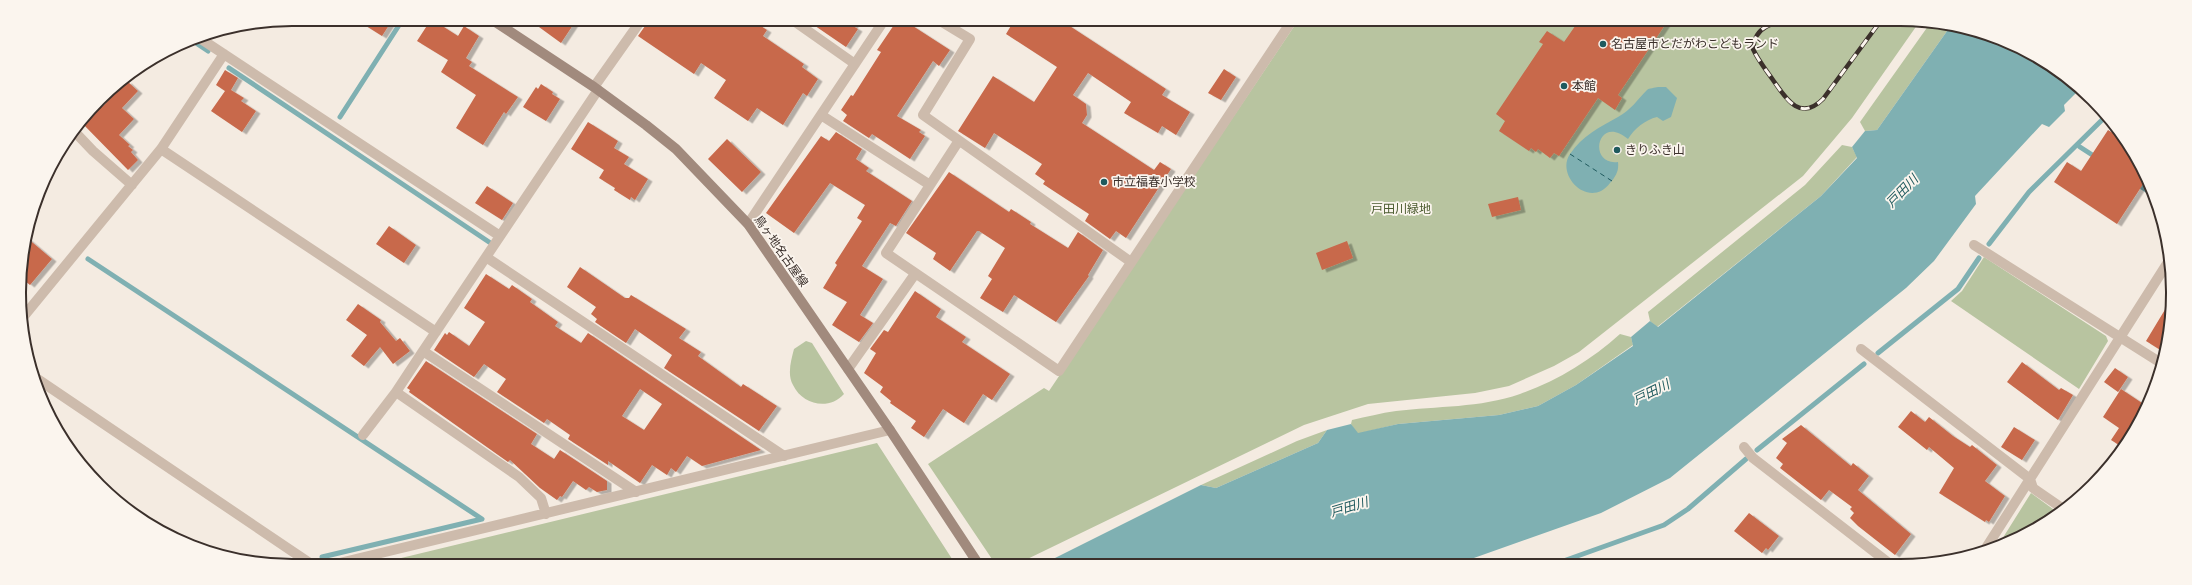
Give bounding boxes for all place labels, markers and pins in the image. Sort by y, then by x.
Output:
place label: 名古屋市とだがわこどもランド [1611,37,1779,51]
marker: 名古屋市とだがわこどもランド [1598,39,1608,49]
place label: 本館 [1572,79,1596,93]
marker: 本館 [1559,81,1569,91]
place label: きりふき山 [1625,143,1685,157]
marker: きりふき山 [1612,145,1622,155]
place label: 市立福春小学校 [1112,175,1196,189]
marker: 市立福春小学校 [1099,177,1109,187]

